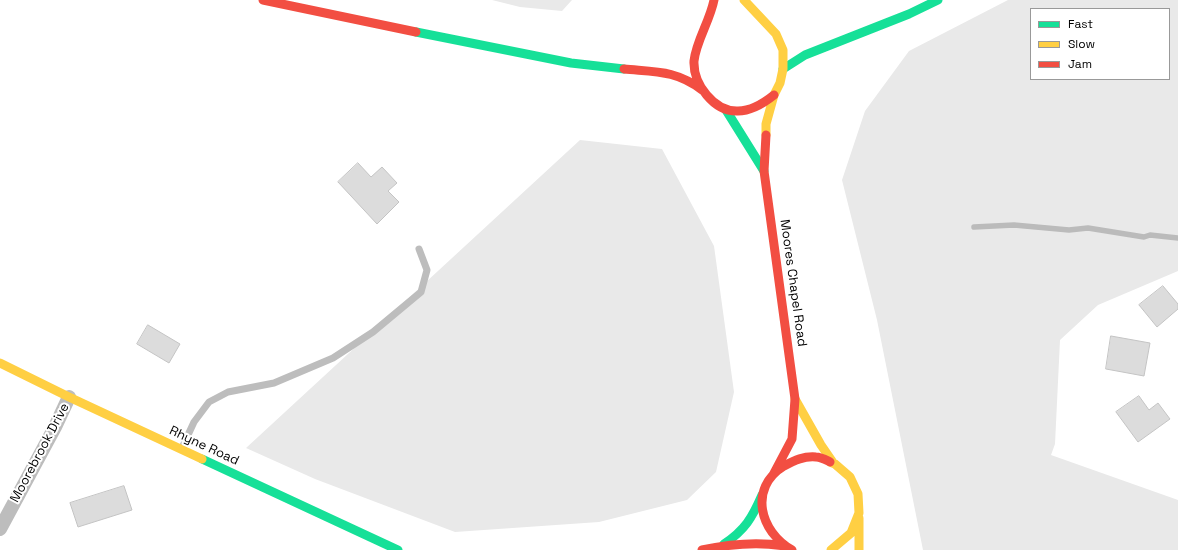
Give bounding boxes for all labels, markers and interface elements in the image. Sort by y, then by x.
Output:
legend [1030,8,1170,80]
text: Fast [1068,16,1093,32]
text: Slow [1068,36,1095,52]
text: Jam [1068,56,1092,72]
street label: Moores Chapel Road [776,218,810,348]
street label: Moorebrook Drive [7,401,73,505]
street label: Rhyne Road [167,423,241,469]

